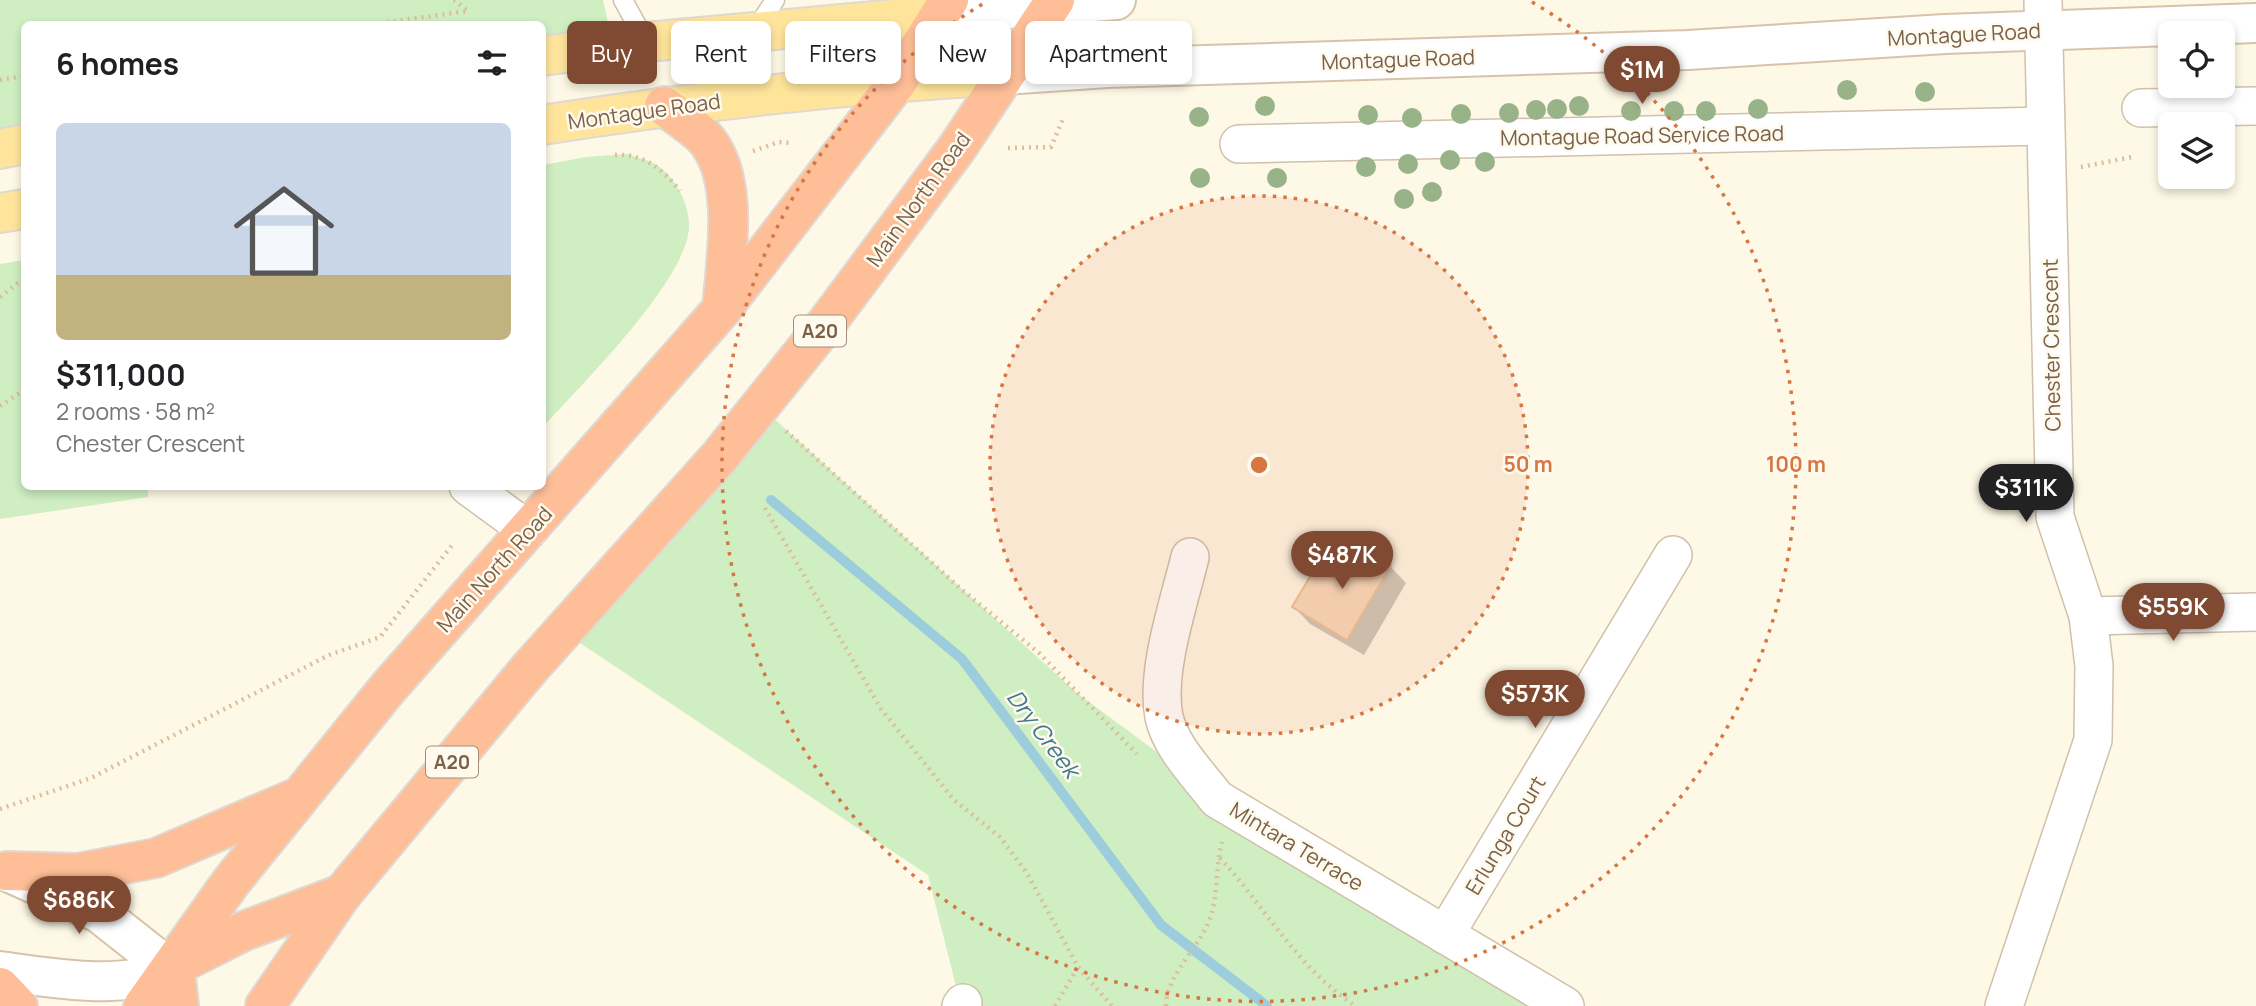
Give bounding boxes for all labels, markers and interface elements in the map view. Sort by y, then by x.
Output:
street label: Montague Road [1886,16,2042,52]
chip: Buy [567,21,657,84]
chip: Rent [671,21,771,84]
chip: Filters [785,21,901,84]
chip: New [915,21,1011,84]
chip: Apartment [1025,21,1192,84]
map controls [2158,21,2235,189]
button: locate [2158,21,2235,98]
street label: Montague Road [1321,42,1475,76]
text: 6 homes [56,43,179,84]
icon: filters [473,44,511,82]
pin: $1M [1608,46,1676,106]
text: $1M [1620,53,1664,85]
street label: Montague Road [566,86,722,136]
button: layers [2158,112,2235,189]
street label: Montague Road Service Road [1500,119,1784,151]
street label: Main North Road [860,126,976,272]
icon: home [221,168,347,294]
street label: Chester Crescent [2035,258,2067,432]
road number: A20 [794,316,846,346]
text: $311,000 [56,354,186,395]
text: 2 rooms · 58 m² [56,395,215,427]
text: Chester Crescent [56,427,245,459]
text: 50 m [1503,450,1553,478]
text: 100 m [1766,450,1826,478]
centre of rings [1247,453,1271,477]
pin: $311K [1977,464,2075,524]
text: $311K [1995,471,2057,503]
street label: Main North Road [430,500,558,638]
pin: $487K [1293,532,1391,591]
text: $487K [1307,538,1377,570]
pin: $559K [2124,584,2222,643]
text: $559K [2138,590,2208,622]
pin: $573K [1486,670,1584,730]
text: $573K [1501,677,1569,709]
water label: Dry Creek [1000,682,1090,787]
road number: A20 [426,747,478,778]
street label: Erlunga Court [1459,771,1551,899]
street label: Mintara Terrace [1225,795,1369,897]
pin: $686K [30,876,128,936]
text: $686K [43,883,115,915]

